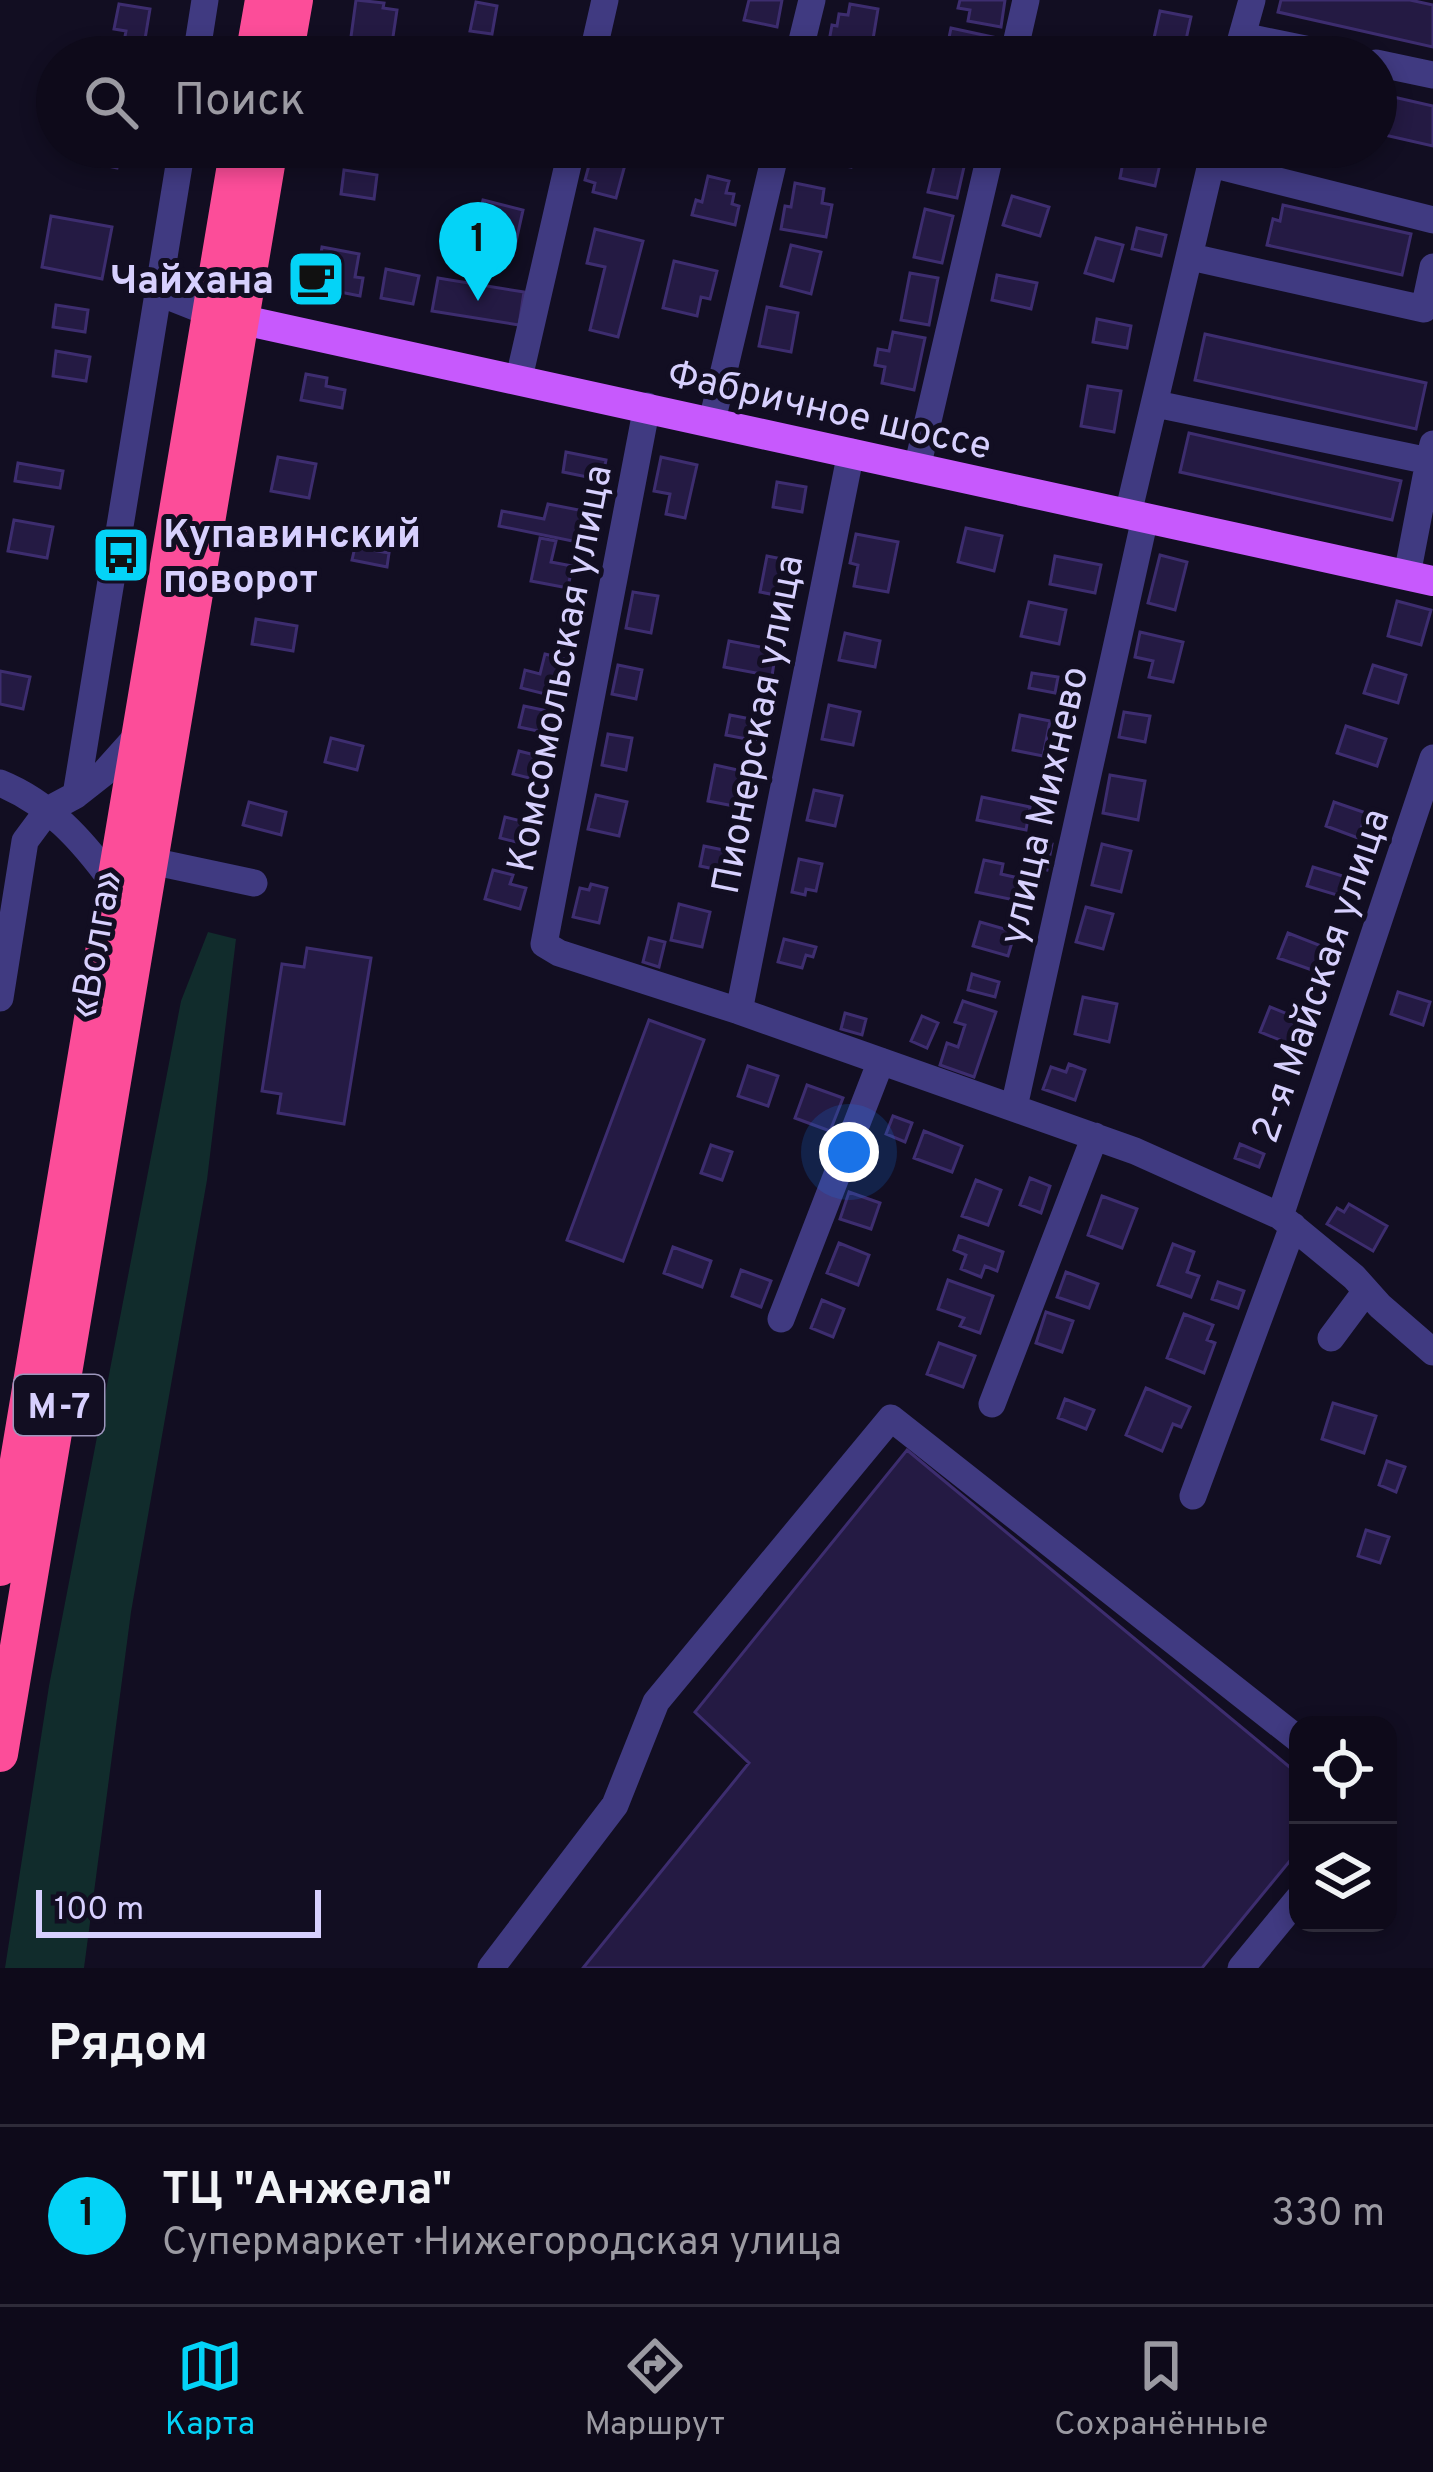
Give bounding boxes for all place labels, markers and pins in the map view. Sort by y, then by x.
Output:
pin: 1 [439,202,517,301]
cafe icon: Чайхана [285,248,347,310]
place label: Чайхана [109,259,274,308]
place label: Купавинский поворот [163,513,421,607]
bus stop icon: Купавинский поворот [90,524,152,586]

